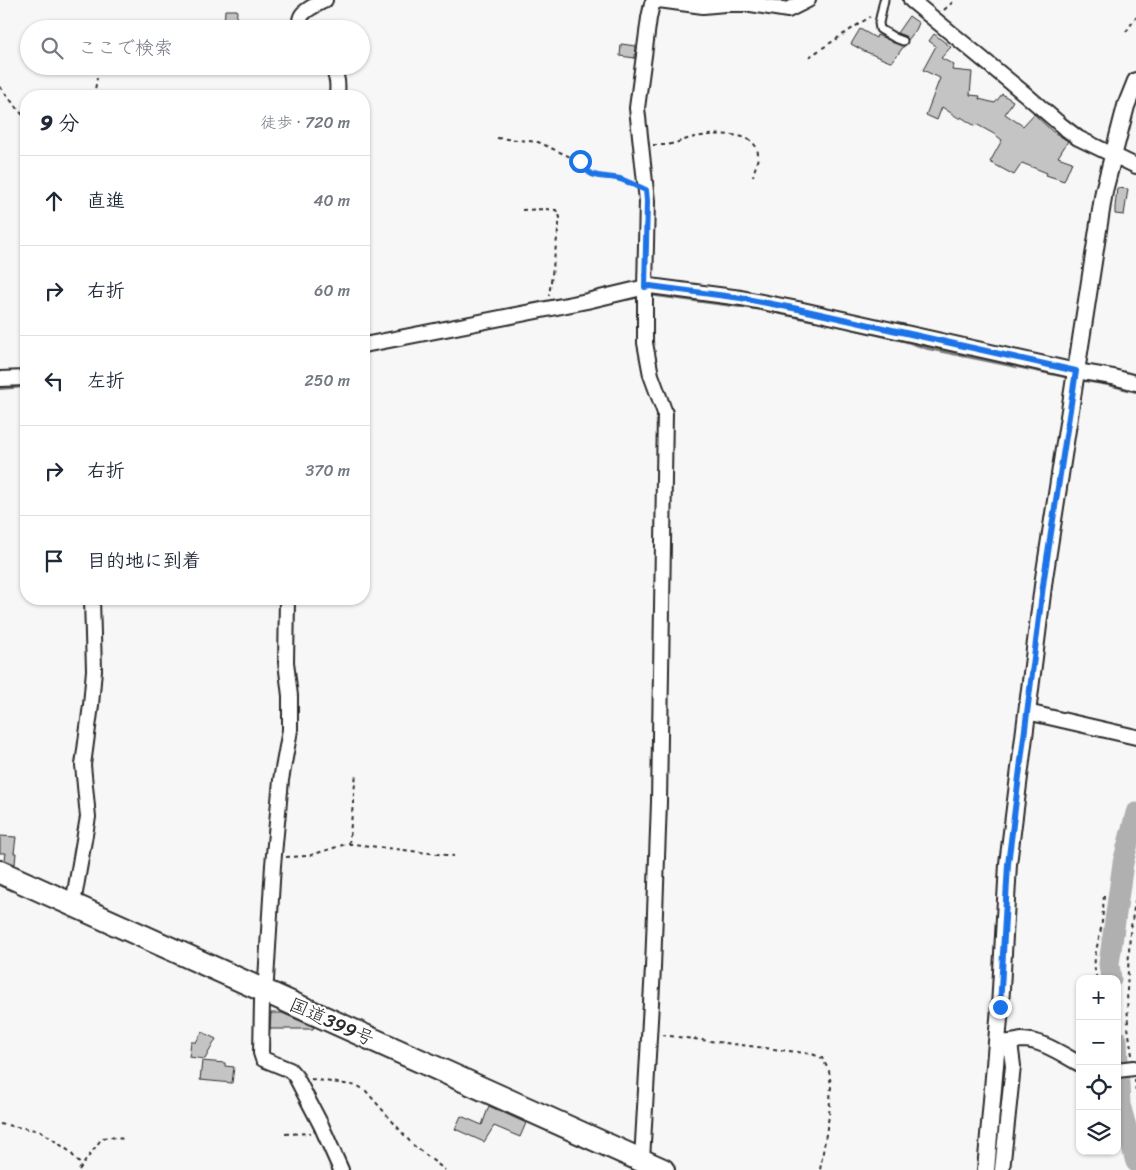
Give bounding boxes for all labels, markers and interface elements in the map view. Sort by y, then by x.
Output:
search box [20,20,370,75]
text: ここで検索 [78,31,173,64]
icon: search [38,34,66,62]
text: 9 分 [40,104,79,142]
text: 徒歩 · 720 m [260,108,350,137]
route start [569,150,592,173]
text: 直進 [87,184,125,217]
text: 40 m [313,186,350,215]
icon: ahead [40,187,68,215]
text: 右折 [87,274,125,307]
text: 60 m [314,276,350,305]
icon: right [40,277,68,305]
text: 左折 [87,364,125,397]
text: 250 m [304,366,350,395]
icon: left [40,367,68,395]
text: 右折 [87,454,125,487]
text: 370 m [306,456,350,485]
icon: right [40,457,68,485]
text: 目的地に到着 [87,544,201,577]
icon: arrive [40,547,68,575]
map controls [1076,975,1121,1155]
button: + [1076,975,1121,1020]
street label: 国道399号 [284,988,380,1055]
route end [989,996,1012,1019]
button: − [1076,1020,1121,1065]
button: locate [1076,1065,1121,1110]
button: layers [1076,1110,1121,1155]

